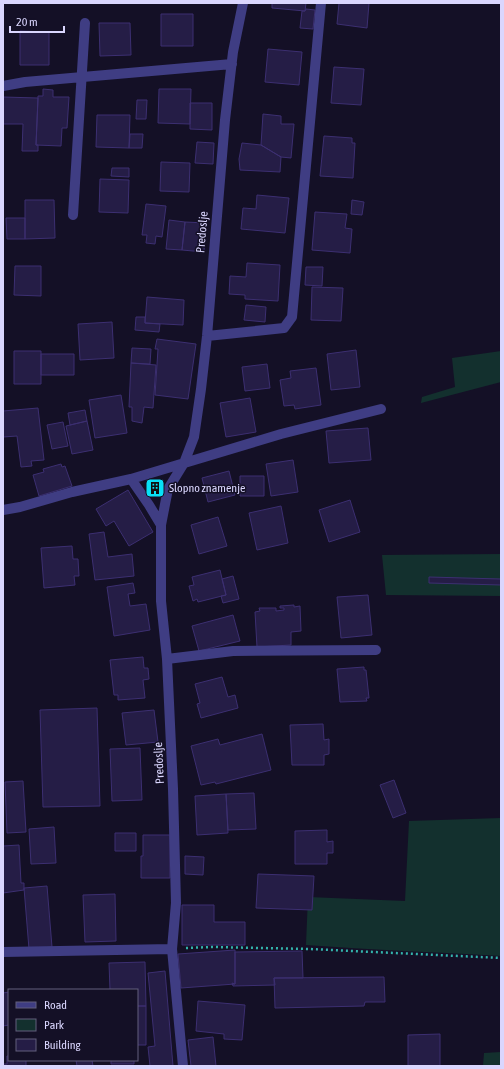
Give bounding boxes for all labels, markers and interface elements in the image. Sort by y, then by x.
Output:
scale bar [10,8,64,34]
text: 20 m [16,15,38,29]
street label: Predoslje [193,211,211,253]
building icon: Slopno znamenje [144,477,166,499]
place label: Slopno znamenje [169,481,245,495]
street label: Predoslje [151,742,167,784]
legend [8,989,138,1061]
text: Road [44,998,67,1012]
text: Park [44,1018,65,1032]
text: Building [44,1038,82,1052]

